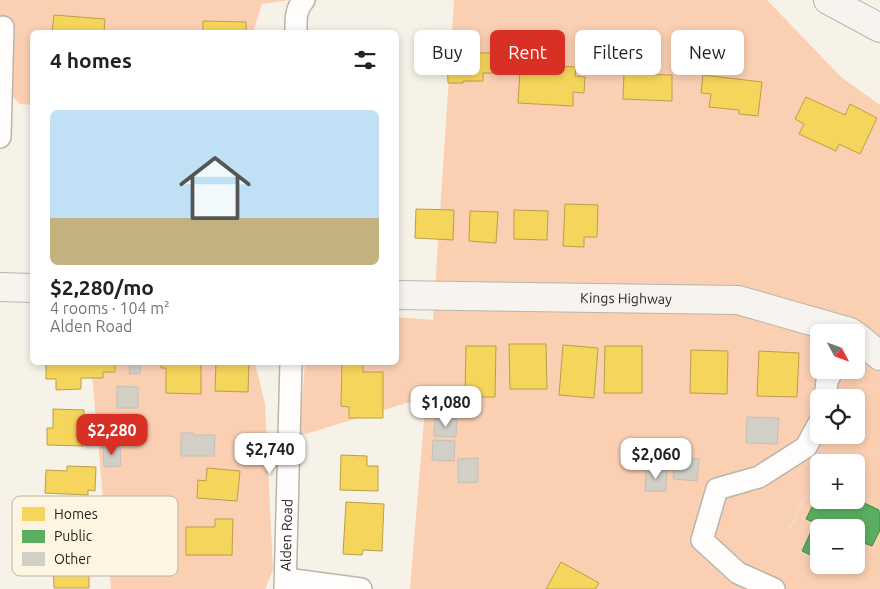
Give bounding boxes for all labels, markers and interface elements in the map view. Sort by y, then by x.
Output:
chip: Buy [414,30,480,75]
chip: Rent [490,30,565,75]
chip: Filters [575,30,661,75]
chip: New [671,30,744,75]
icon: filters [351,46,379,74]
text: 4 homes [50,48,132,72]
icon: home [170,143,260,233]
text: $2,280/mo [50,275,154,299]
street label: Kings Highway [580,290,672,307]
text: 4 rooms · 104 m² [50,299,170,317]
text: Alden Road [50,317,132,335]
north arrow [810,324,865,379]
map controls [810,324,865,574]
pin: $1,080 [405,386,487,428]
button: locate [810,389,865,444]
text: $1,080 [421,393,471,411]
pin: $2,280 [71,414,153,456]
text: $2,280 [87,421,137,439]
pin: $2,740 [229,432,311,475]
pin: $2,060 [615,438,697,480]
text: $2,740 [245,440,295,458]
text: $2,060 [631,445,681,463]
button: + [810,454,865,509]
legend [12,496,178,576]
street label: Alden Road [277,499,295,571]
text: Homes [54,506,98,522]
button: − [810,519,865,574]
text: Public [54,528,93,544]
text: Other [54,551,92,567]

